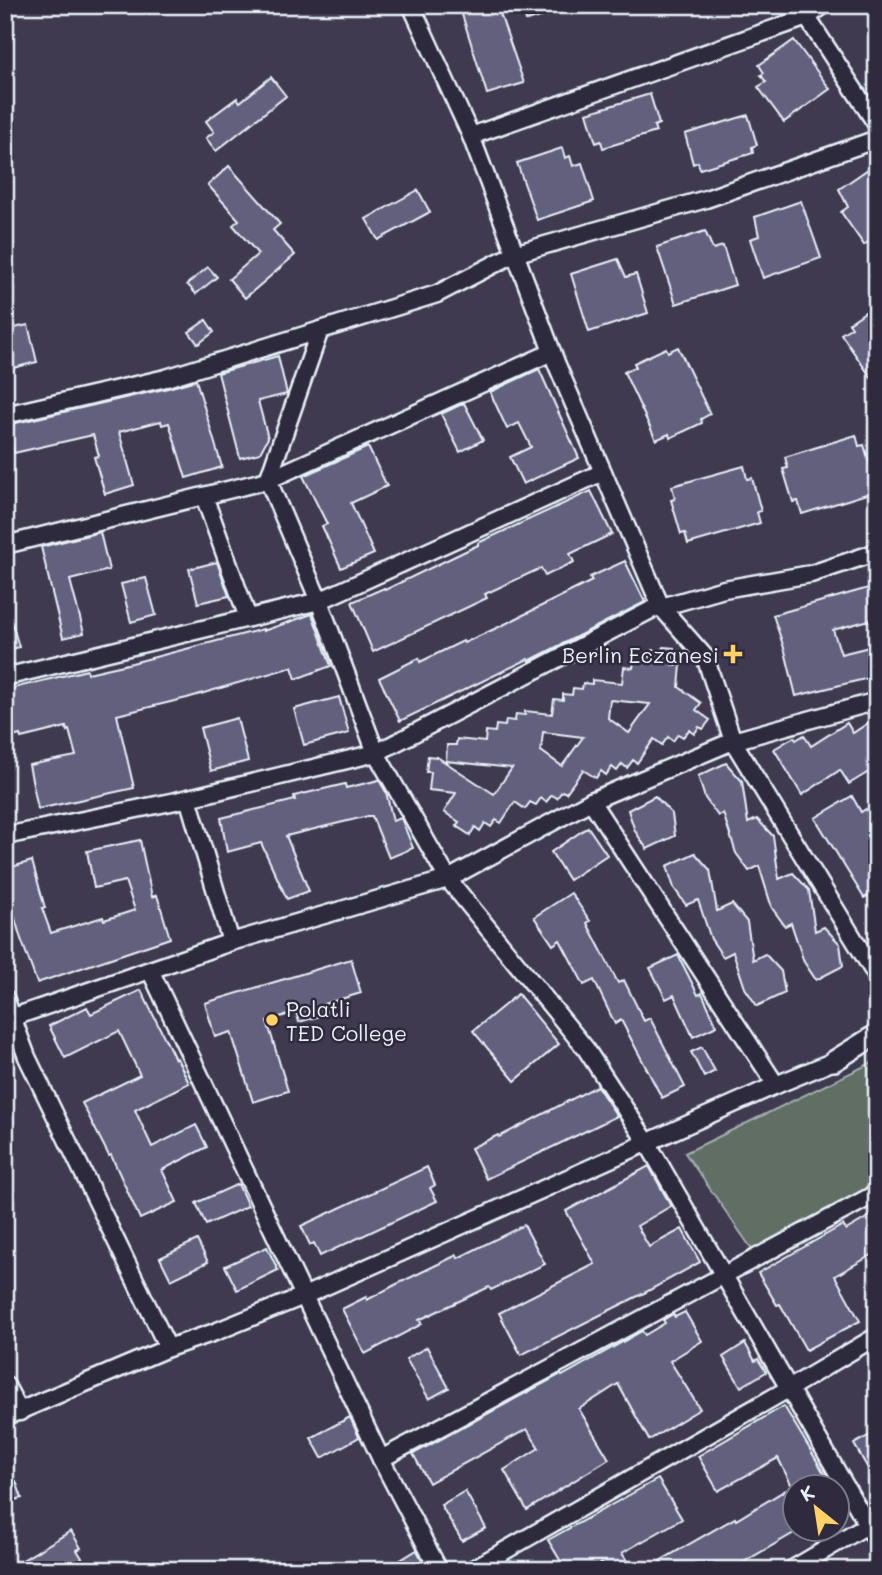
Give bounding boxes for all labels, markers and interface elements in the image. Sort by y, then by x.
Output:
place label: Berlin Eczanesi [562,641,719,668]
marker: Berlin Eczanesi [725,646,741,662]
place label: Polatli TED College [286,995,407,1046]
marker: Polatli TED College [264,1012,280,1028]
north arrow [780,1474,850,1544]
text: K [796,1479,819,1507]

